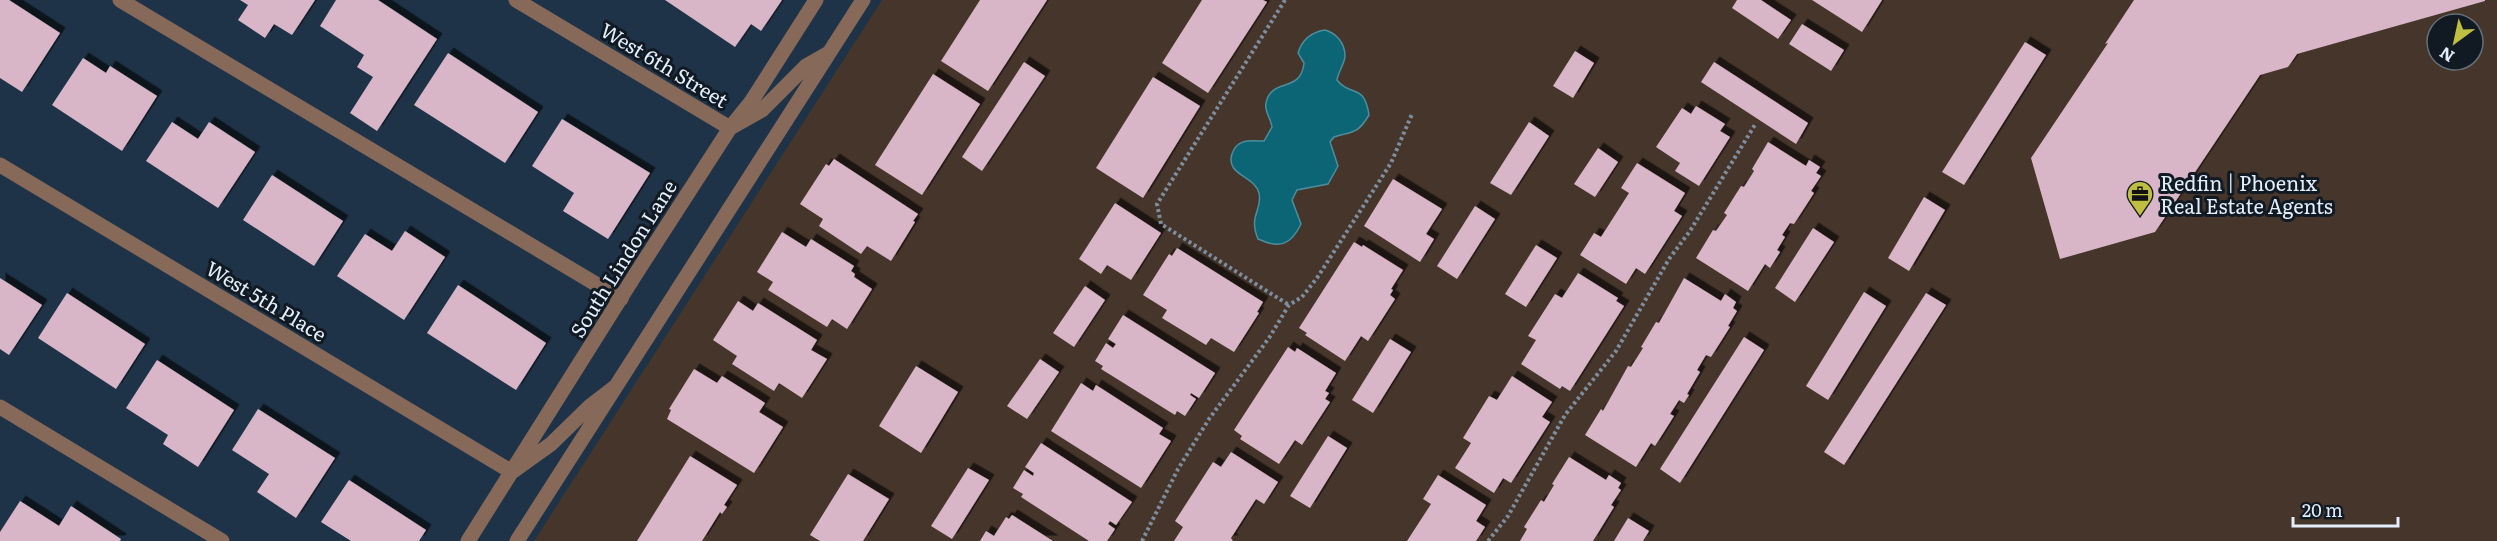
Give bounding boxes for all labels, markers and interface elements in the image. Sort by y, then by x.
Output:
north arrow [2425,12,2485,72]
street label: West 6th Street [595,14,735,114]
text: N [2434,42,2458,69]
place label: Redfin | Phoenix Real Estate Agents [2160,167,2333,220]
street label: South Lindon Lane [561,173,683,343]
office icon: Redfin | Phoenix Real Estate Agents [2125,179,2155,217]
street label: West 5th Place [201,252,333,348]
scale bar [2293,490,2398,528]
text: 20 m [2302,496,2343,523]

